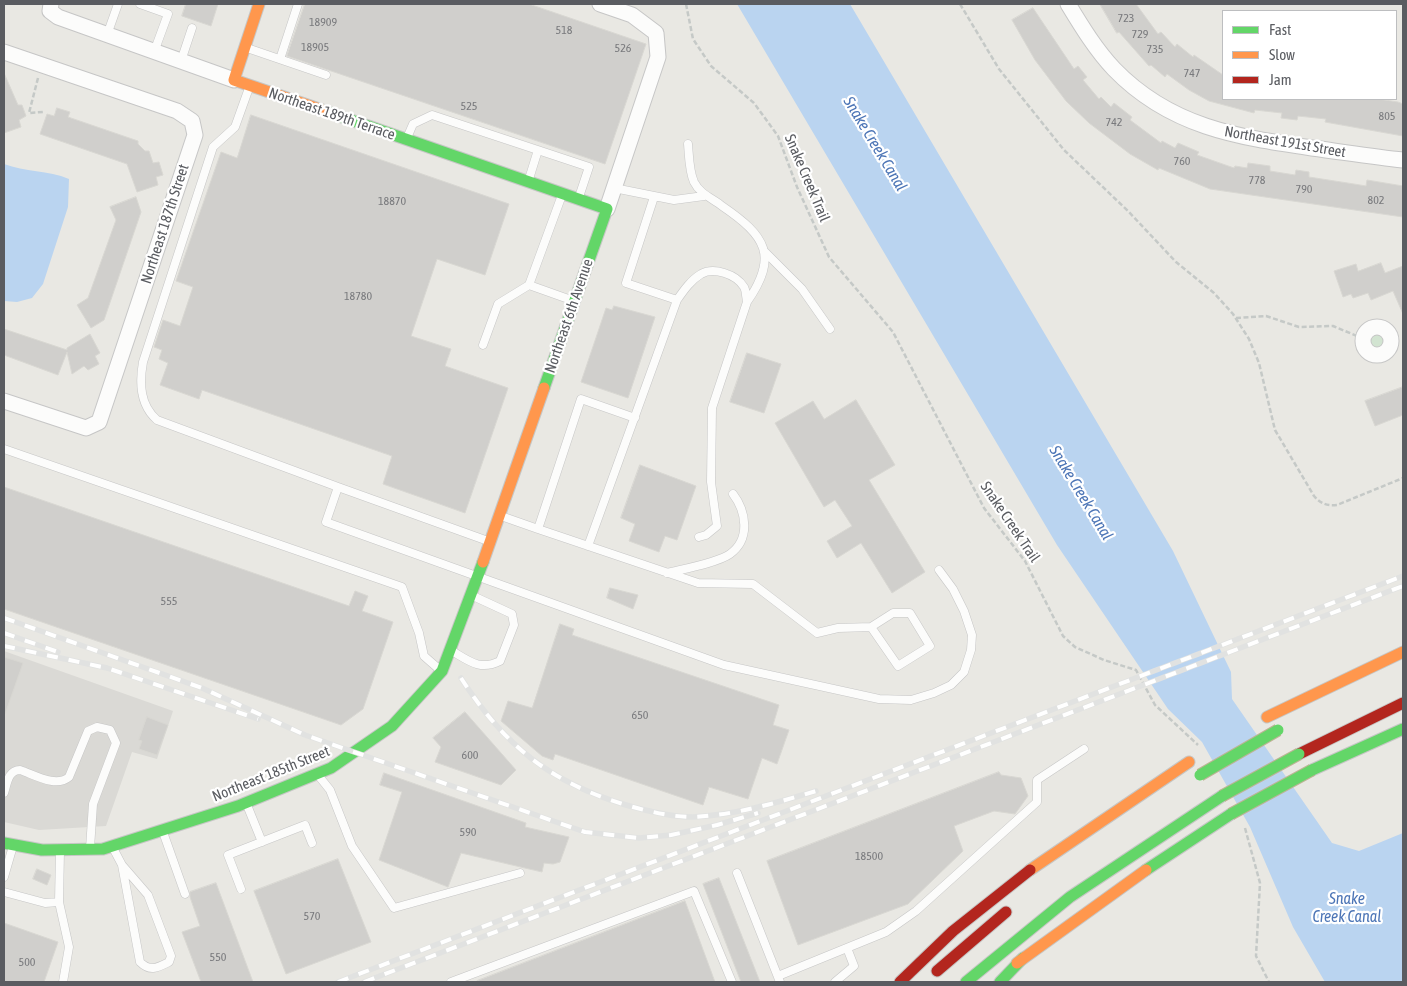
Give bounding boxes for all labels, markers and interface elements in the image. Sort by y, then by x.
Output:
legend [1222,10,1397,100]
house number: 723 [1118,11,1134,25]
house number: 18909 [309,15,337,29]
text: Fast [1269,21,1291,38]
house number: 518 [556,23,572,37]
house number: 729 [1132,27,1148,41]
house number: 18905 [301,40,329,54]
house number: 526 [615,41,631,55]
house number: 735 [1147,42,1163,56]
text: Slow [1269,46,1295,63]
house number: 747 [1184,66,1200,80]
text: Jam [1269,71,1292,88]
street label: Northeast 189th Terrace [266,84,398,144]
water label: Snake Creek Canal [839,93,911,195]
house number: 525 [461,99,477,113]
house number: 805 [1379,109,1395,123]
house number: 742 [1106,115,1122,129]
street label: Northeast 191st Street [1223,122,1347,162]
street label: Snake Creek Trail [780,132,834,224]
house number: 760 [1174,154,1190,168]
street label: Northeast 187th Street [137,162,193,286]
house number: 778 [1249,173,1265,187]
house number: 790 [1296,182,1312,196]
house number: 802 [1368,193,1384,207]
house number: 18870 [378,194,406,208]
street label: Northeast 6th Avenue [541,257,597,375]
house number: 18780 [344,289,372,303]
water label: Snake Creek Canal [1045,442,1117,544]
street label: Snake Creek Trail [976,478,1044,566]
house number: 555 [161,594,177,608]
house number: 650 [632,708,648,722]
street label: Northeast 185th Street [210,742,332,806]
house number: 600 [462,748,478,762]
house number: 590 [460,825,476,839]
house number: 18500 [855,849,883,863]
water label: Snake Creek Canal [1313,889,1381,927]
house number: 570 [304,909,320,923]
house number: 550 [210,950,226,964]
house number: 500 [19,955,35,969]

